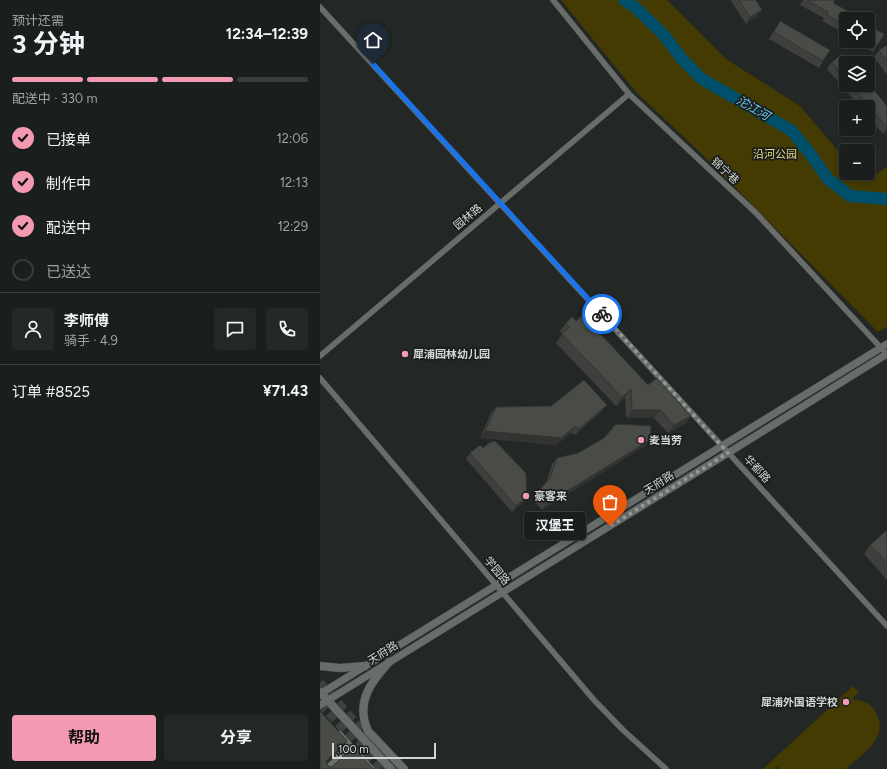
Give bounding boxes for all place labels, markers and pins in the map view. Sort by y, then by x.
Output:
pin [356,23,390,64]
place label: 犀浦园林幼儿园 [413,348,490,361]
marker: 犀浦园林幼儿园 [400,349,410,359]
place label: 麦当劳 [649,434,682,447]
marker: 麦当劳 [636,435,646,445]
pin [593,485,627,526]
place label: 豪客来 [534,490,567,503]
marker: 豪客来 [521,491,531,501]
callout: 汉堡王 [524,512,586,540]
place label: 犀浦外国语学校 [761,696,838,709]
marker: 犀浦外国语学校 [841,697,851,707]

